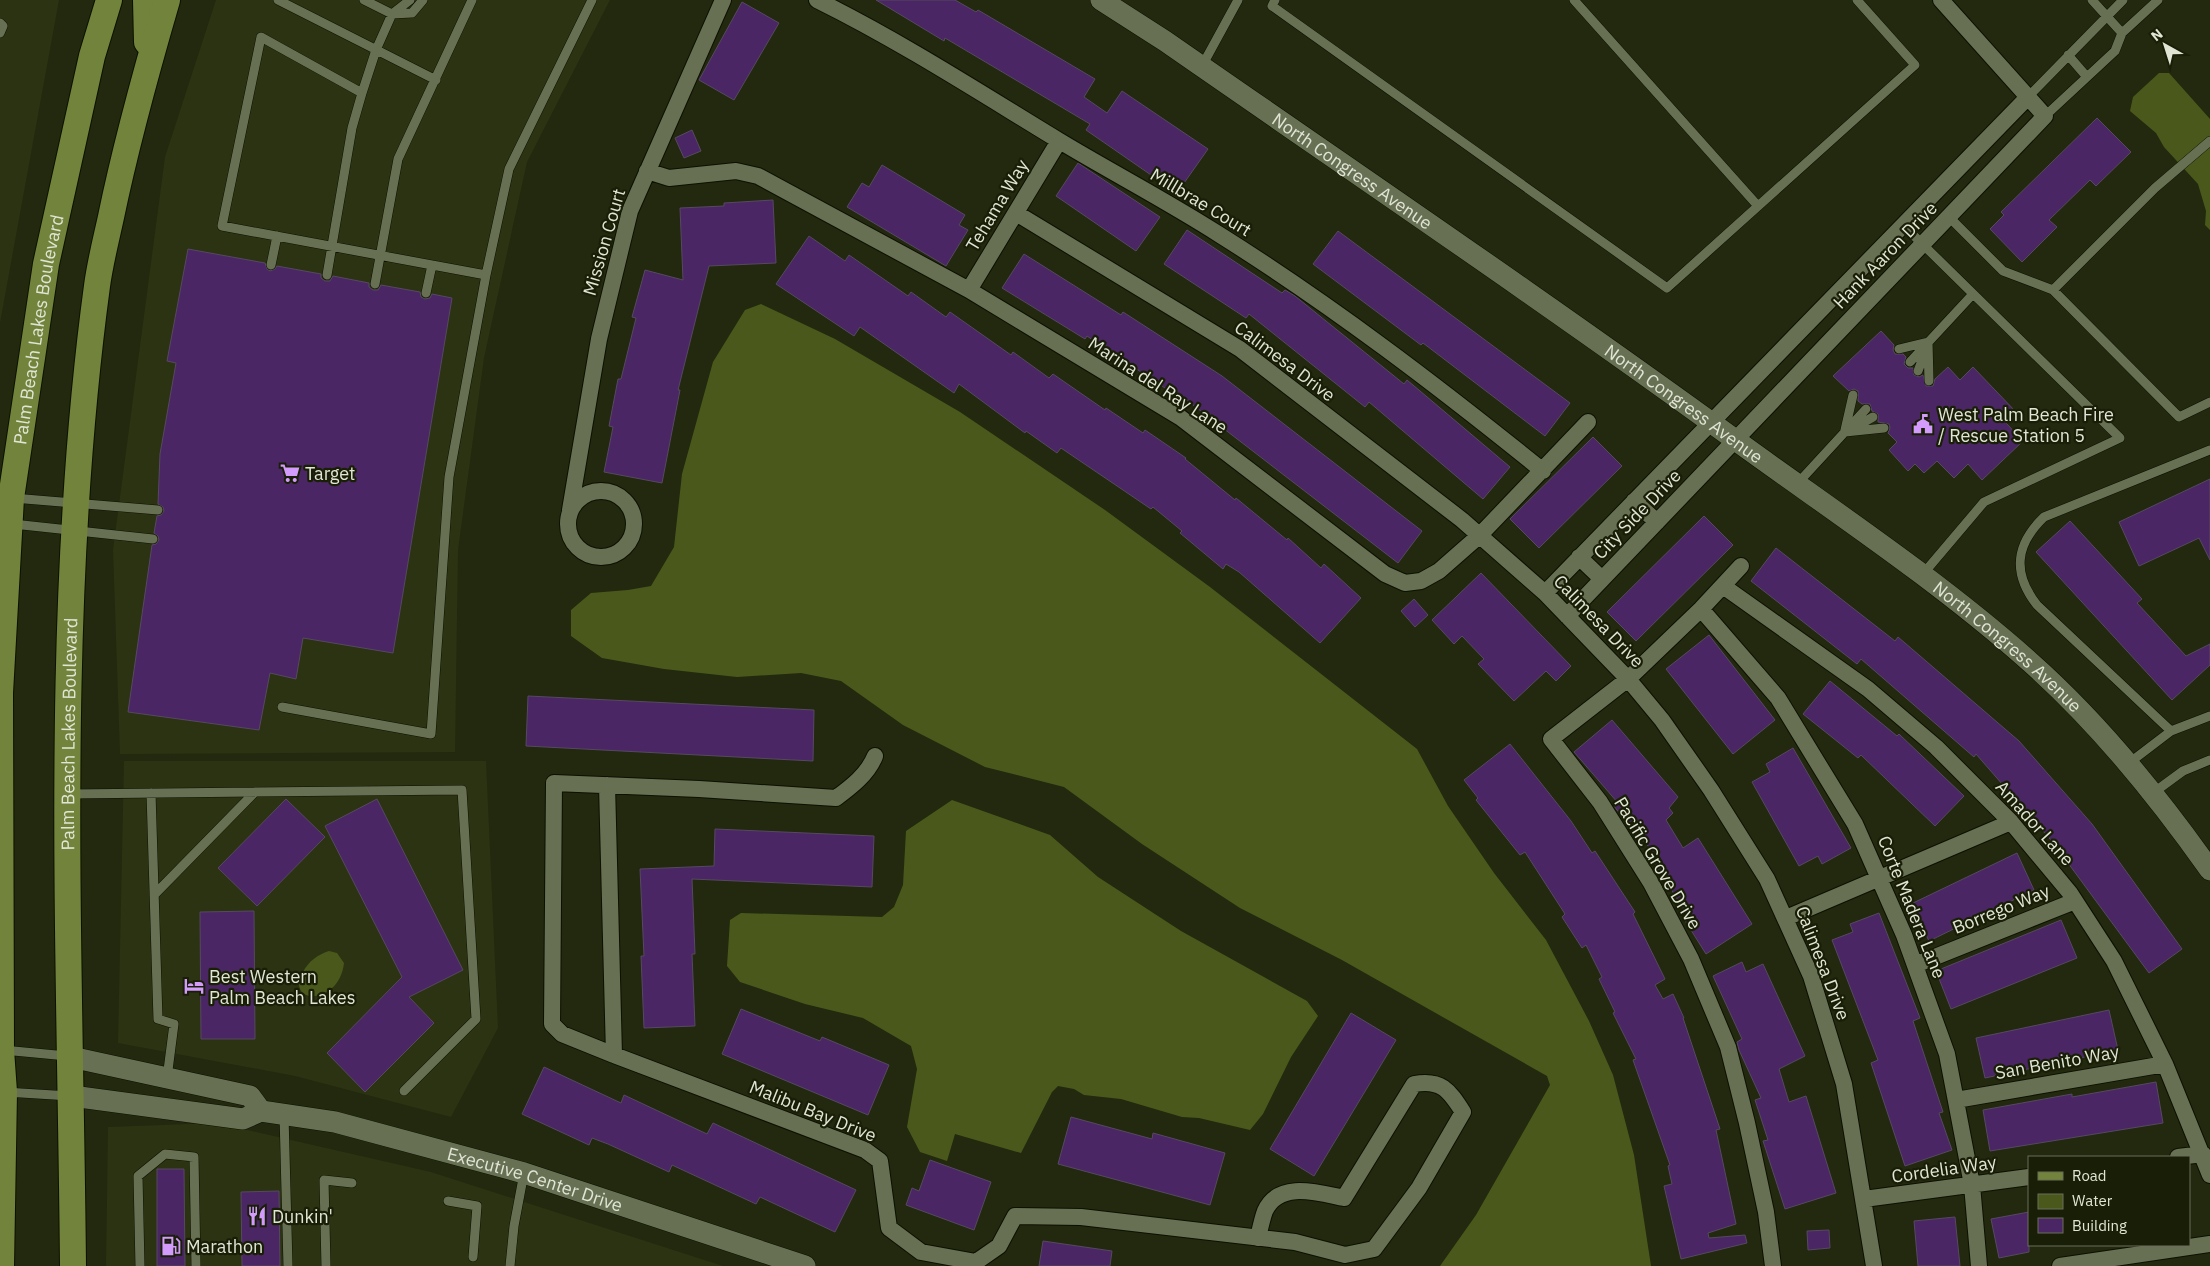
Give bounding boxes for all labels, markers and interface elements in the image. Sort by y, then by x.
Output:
north arrow [2140,20,2190,70]
text: N [2147,25,2166,45]
street label: North Congress Avenue [1268,107,1437,234]
street label: Tehama Way [961,155,1033,255]
street label: Millbrae Court [1146,163,1256,241]
street label: Mission Court [578,186,630,298]
street label: Hank Aaron Drive [1828,196,1942,313]
street label: Palm Beach Lakes Boulevard [8,212,68,446]
street label: Calimesa Drive [1230,316,1340,406]
street label: Marina del Ray Lane [1084,331,1232,439]
street label: North Congress Avenue [1600,339,1768,468]
place label: West Palm Beach Fire / Rescue Station 5 [1938,403,2114,447]
public building icon: West Palm Beach Fire / Rescue Station 5 [1912,413,1934,435]
supermarket icon: Target [279,462,301,484]
place label: Target [305,462,355,485]
street label: City Side Drive [1588,464,1686,564]
street label: Calimesa Drive [1549,570,1649,672]
street label: North Congress Avenue [1929,576,2087,717]
street label: Palm Beach Lakes Boulevard [56,617,82,850]
street label: Amador Lane [1991,776,2079,871]
street label: Pacific Grove Drive [1609,792,1707,934]
street label: Corte Madera Lane [1873,832,1951,982]
street label: Borrego Way [1949,879,2053,939]
street label: Calimesa Drive [1791,903,1855,1023]
place label: Best Western Palm Beach Lakes [209,965,355,1009]
hotel icon: Best Western Palm Beach Lakes [183,975,205,997]
street label: San Benito Way [1993,1040,2121,1084]
street label: Malibu Bay Drive [746,1075,880,1147]
street label: Executive Center Drive [445,1141,626,1216]
street label: Cordelia Way [1890,1150,1998,1188]
legend [2028,1156,2190,1246]
text: Road [2072,1166,2107,1185]
text: Water [2072,1191,2113,1210]
restaurant icon: Dunkin' [246,1205,268,1227]
place label: Dunkin' [272,1205,333,1228]
text: Building [2072,1216,2127,1235]
fuel station icon: Marathon [160,1235,182,1257]
place label: Marathon [186,1235,263,1258]

